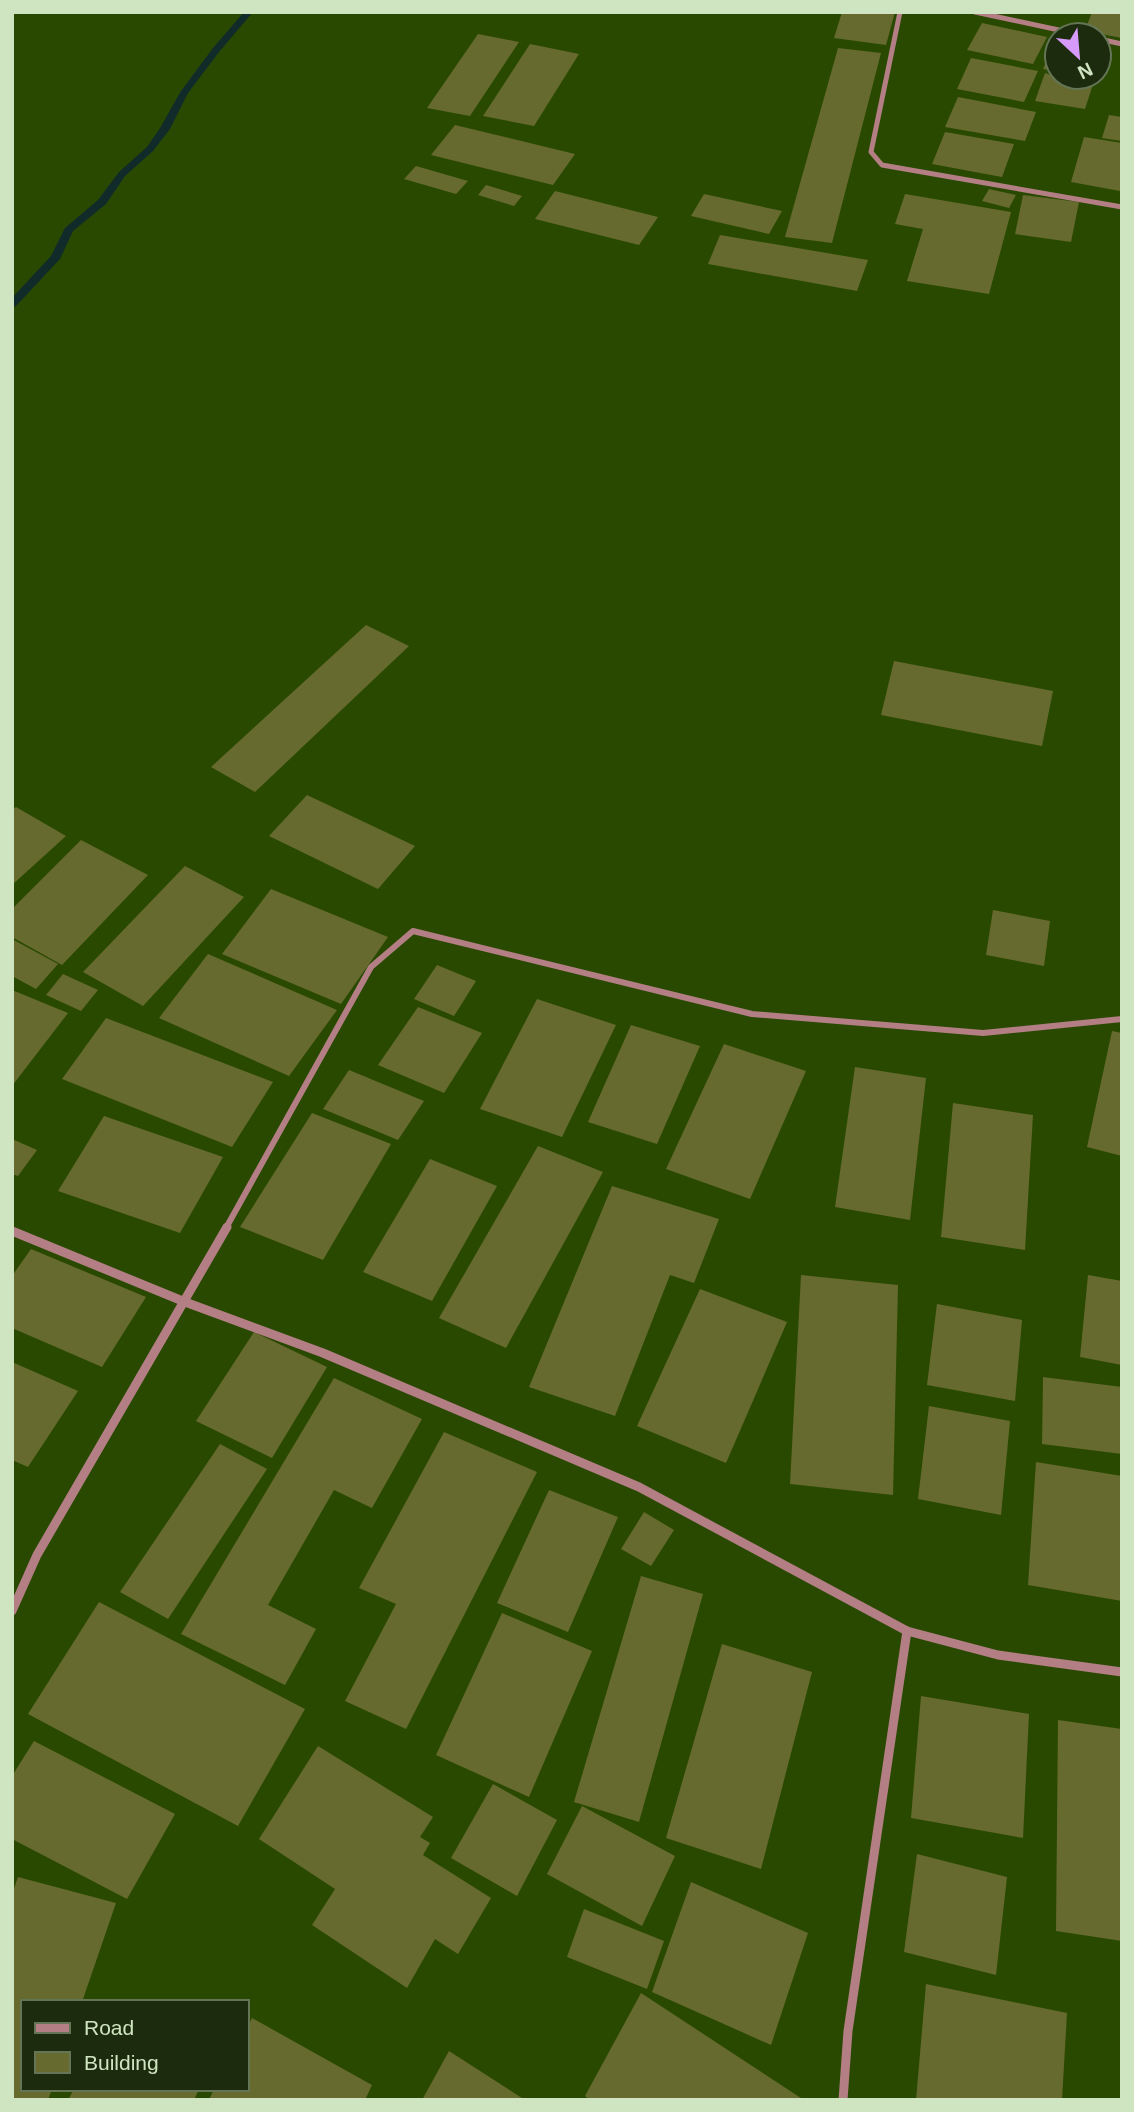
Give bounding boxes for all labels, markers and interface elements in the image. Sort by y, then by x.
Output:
north arrow [1043,21,1113,91]
text: N [1074,58,1096,83]
legend [21,2000,248,2091]
text: Road [84,2016,134,2039]
text: Building [84,2051,159,2074]

